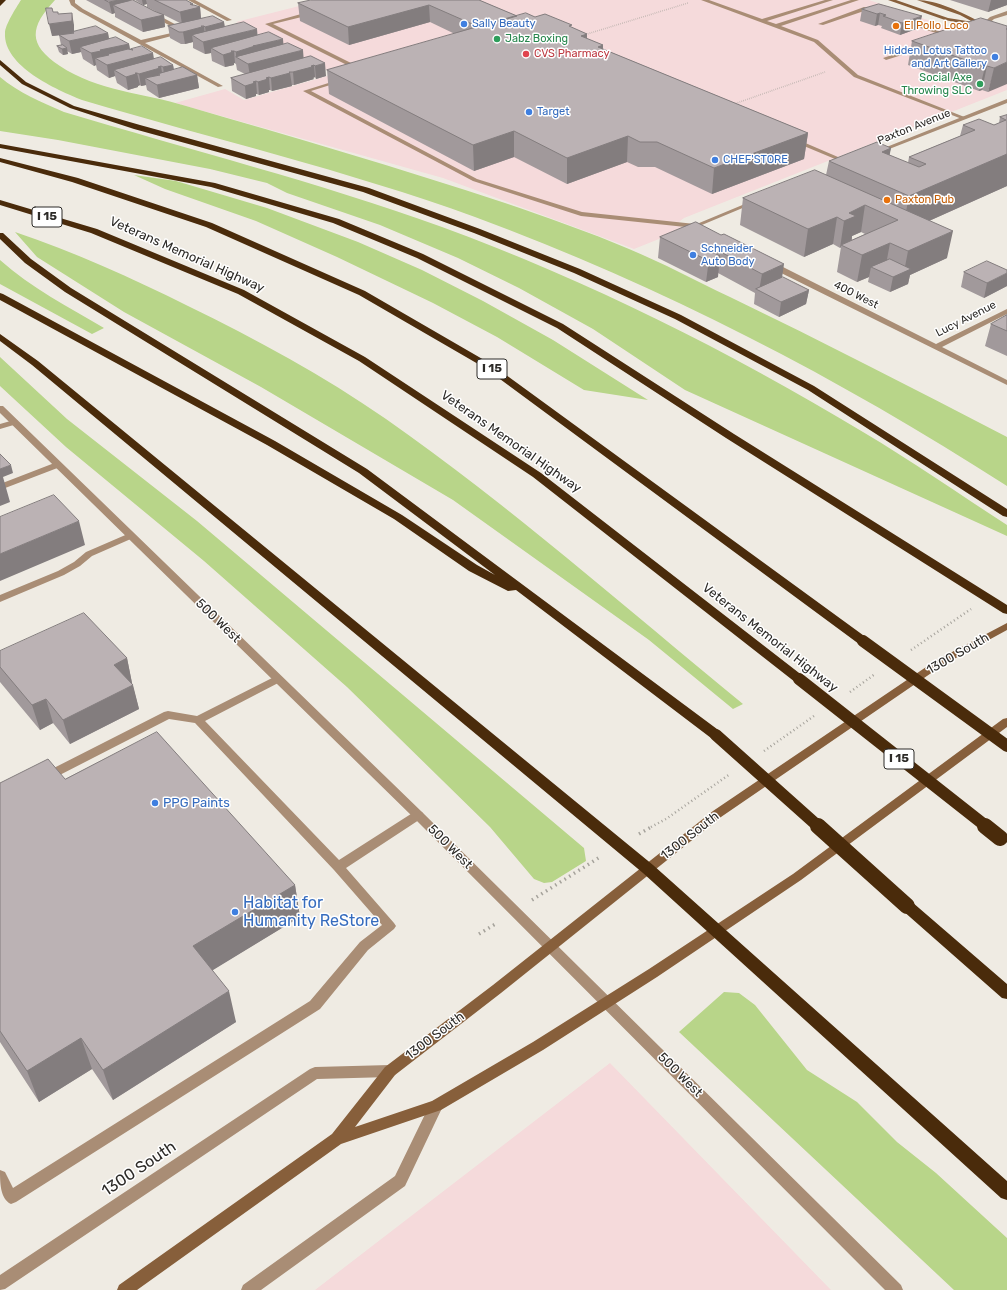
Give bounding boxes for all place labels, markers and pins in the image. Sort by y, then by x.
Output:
place label: Sally Beauty [472,17,536,31]
marker: Sally Beauty [459,19,469,29]
place label: El Pollo Loco [904,19,968,33]
marker: El Pollo Loco [891,21,901,31]
place label: Jabz Boxing [505,32,568,46]
marker: Jabz Boxing [492,34,502,44]
place label: Hidden Lotus Tattoo and Art Gallery [884,44,987,70]
place label: CVS Pharmacy [534,47,609,61]
marker: CVS Pharmacy [521,49,531,59]
marker: Hidden Lotus Tattoo and Art Gallery [990,52,1000,62]
place label: Social Axe Throwing SLC [901,71,972,97]
marker: Social Axe Throwing SLC [975,79,985,89]
place label: Target [537,105,569,119]
marker: Target [524,107,534,117]
place label: CHEF'STORE [723,153,788,167]
marker: CHEF'STORE [710,155,720,165]
place label: Paxton Pub [895,193,954,207]
marker: Paxton Pub [882,195,892,205]
place label: Schneider Auto Body [701,242,755,268]
marker: Schneider Auto Body [688,250,698,260]
place label: PPG Paints [163,795,230,811]
marker: PPG Paints [150,798,160,808]
place label: Habitat for Humanity ReStore [243,893,379,931]
marker: Habitat for Humanity ReStore [230,907,240,917]

